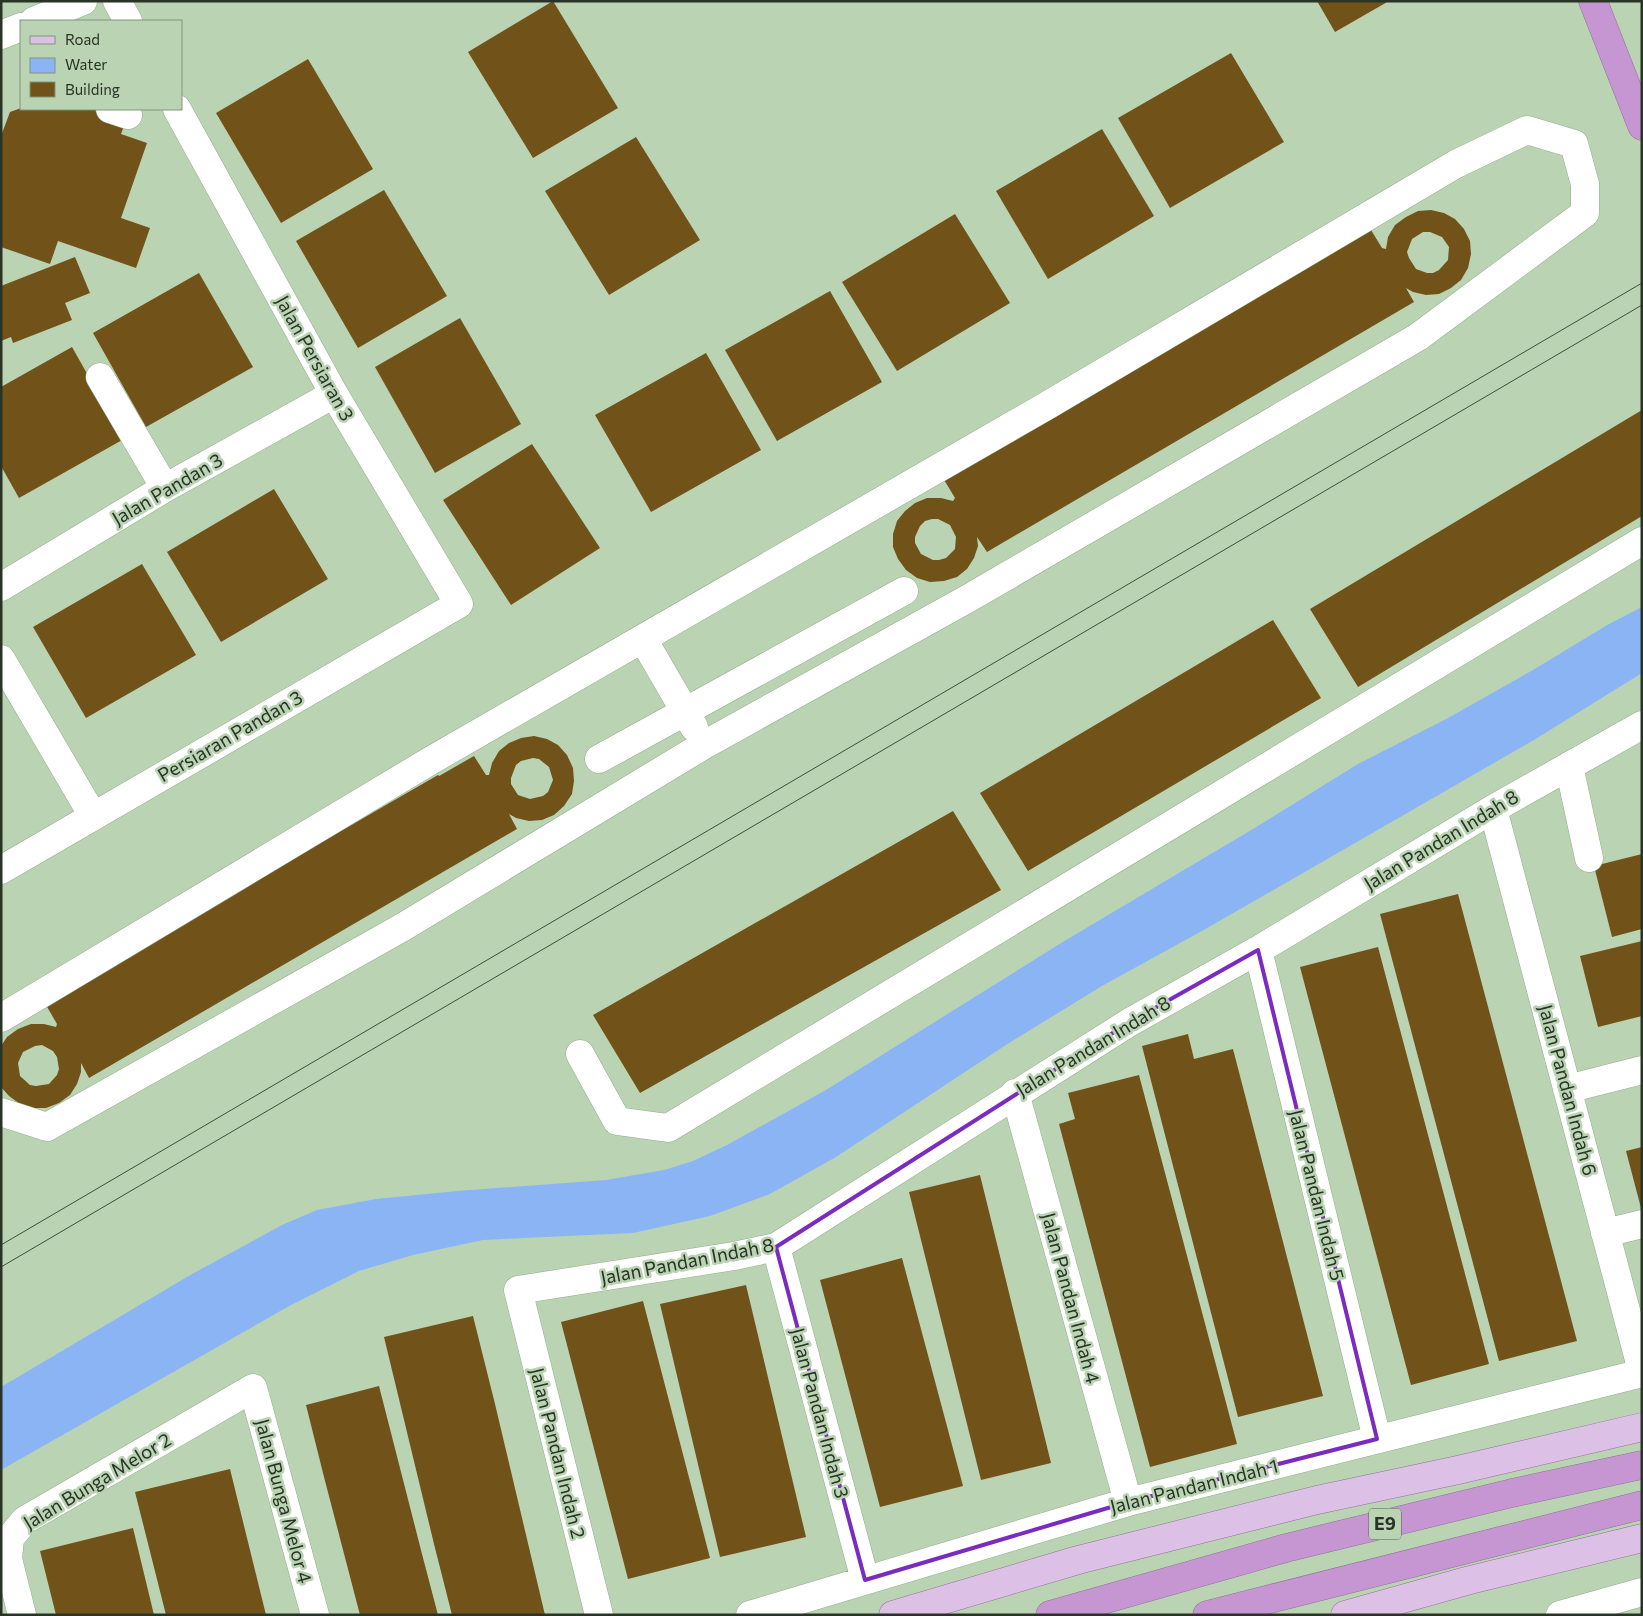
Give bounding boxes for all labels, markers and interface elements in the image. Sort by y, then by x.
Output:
legend [20,20,182,110]
text: Road [65,30,100,48]
text: Water [65,55,107,73]
text: Building [65,80,120,98]
street label: Jalan Persiaran 3 [271,291,359,424]
street label: Jalan Pandan 3 [107,448,226,529]
street label: Persiaran Pandan 3 [153,685,306,786]
street label: Jalan Pandan Indah 8 [1359,784,1522,895]
street label: Jalan Pandan Indah 8 [1011,990,1174,1101]
street label: Jalan Pandan Indah 6 [1535,1002,1602,1178]
street label: Jalan Pandan Indah 5 [1285,1107,1350,1283]
street label: Jalan Pandan Indah 4 [1038,1210,1105,1386]
street label: Jalan Pandan Indah 8 [598,1232,776,1289]
street label: Jalan Pandan Indah 3 [787,1325,854,1501]
street label: Jalan Pandan Indah 2 [526,1365,591,1541]
street label: Jalan Bunga Melor 4 [251,1416,317,1586]
street label: Jalan Bunga Melor 2 [19,1427,175,1534]
street label: Jalan Pandan Indah 1 [1107,1453,1280,1518]
road number: E9 [1369,1508,1401,1540]

